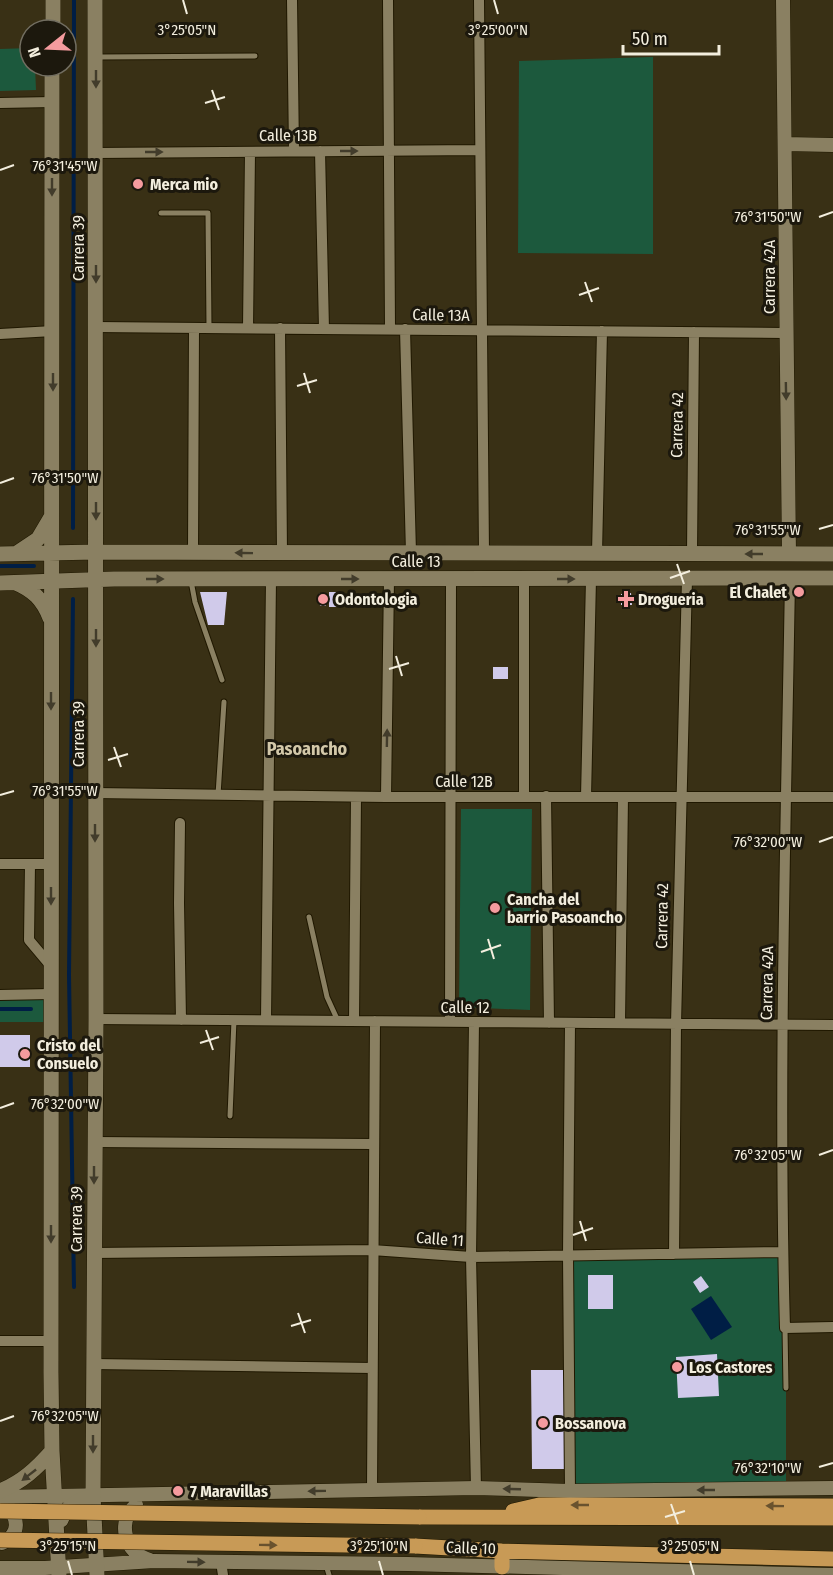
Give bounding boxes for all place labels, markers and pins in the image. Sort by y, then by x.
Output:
place label: Merca mio [150,175,218,194]
marker: Merca mio [131,177,145,191]
place label: El Chalet [729,583,787,602]
marker: El Chalet [792,585,806,599]
place label: Odontologia [335,590,418,609]
place label: Drogueria [638,590,704,609]
marker: Odontologia [316,592,330,606]
marker: Drogueria [619,592,633,606]
place label: Cancha del barrio Pasoancho [507,890,623,927]
marker: Cancha del barrio Pasoancho [488,901,502,915]
place label: Cristo del Consuelo [37,1036,101,1073]
marker: Cristo del Consuelo [18,1047,32,1061]
place label: Los Castores [689,1358,773,1377]
marker: Los Castores [670,1360,684,1374]
place label: Bossanova [555,1414,626,1433]
marker: Bossanova [536,1416,550,1430]
place label: 7 Maravillas [190,1482,268,1501]
marker: 7 Maravillas [171,1484,185,1498]

